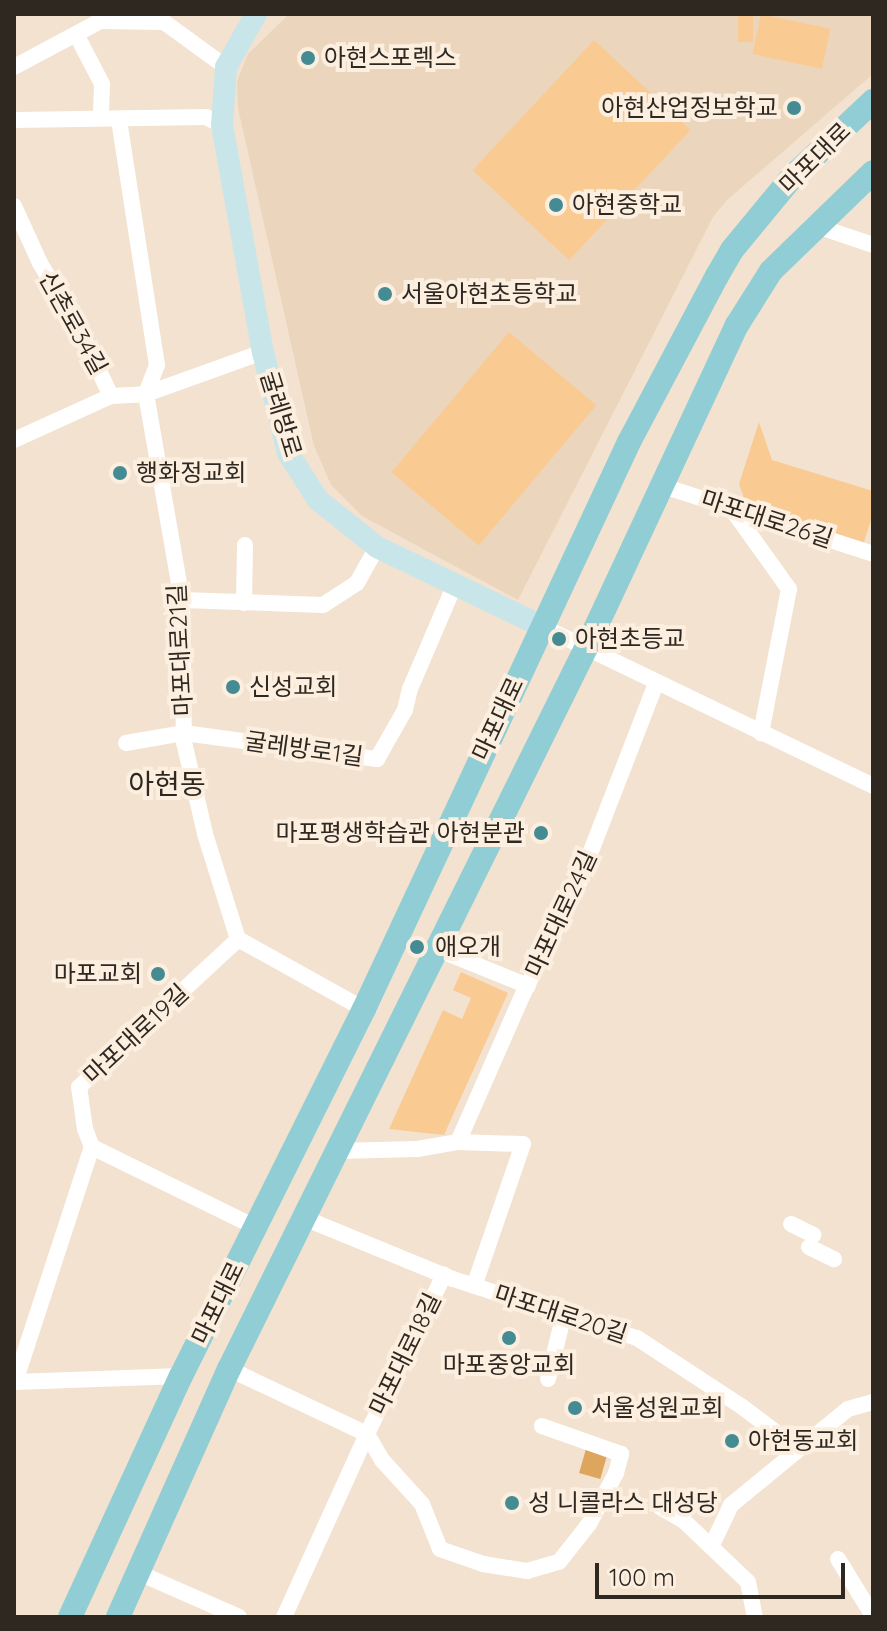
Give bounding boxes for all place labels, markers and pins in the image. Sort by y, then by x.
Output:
place label: 아현스포렉스 [324,44,456,72]
marker: 아현스포렉스 [299,49,317,67]
place label: 아현산업정보학교 [601,94,778,122]
marker: 아현산업정보학교 [785,99,803,117]
place label: 아현중학교 [572,191,682,219]
marker: 아현중학교 [547,196,565,214]
place label: 서울아현초등학교 [401,280,578,308]
marker: 서울아현초등학교 [376,285,394,303]
place label: 행화정교회 [136,459,246,487]
marker: 행화정교회 [111,464,129,482]
place label: 아현초등교 [575,625,685,653]
marker: 아현초등교 [550,630,568,648]
place label: 신성교회 [249,673,337,701]
marker: 신성교회 [224,678,242,696]
place label: 마포평생학습관 아현분관 [276,819,525,847]
marker: 마포평생학습관 아현분관 [532,824,550,842]
place label: 애오개 [435,933,501,961]
marker: 애오개 [406,936,428,958]
place label: 마포교회 [54,960,142,988]
marker: 마포교회 [149,965,167,983]
marker: 마포중앙교회 [500,1329,518,1347]
place label: 마포중앙교회 [443,1351,575,1379]
place label: 서울성원교회 [591,1394,723,1422]
marker: 서울성원교회 [566,1399,584,1417]
place label: 아현동교회 [748,1427,858,1455]
marker: 아현동교회 [723,1432,741,1450]
place label: 성 니콜라스 대성당 [528,1489,718,1517]
marker: 성 니콜라스 대성당 [503,1494,521,1512]

